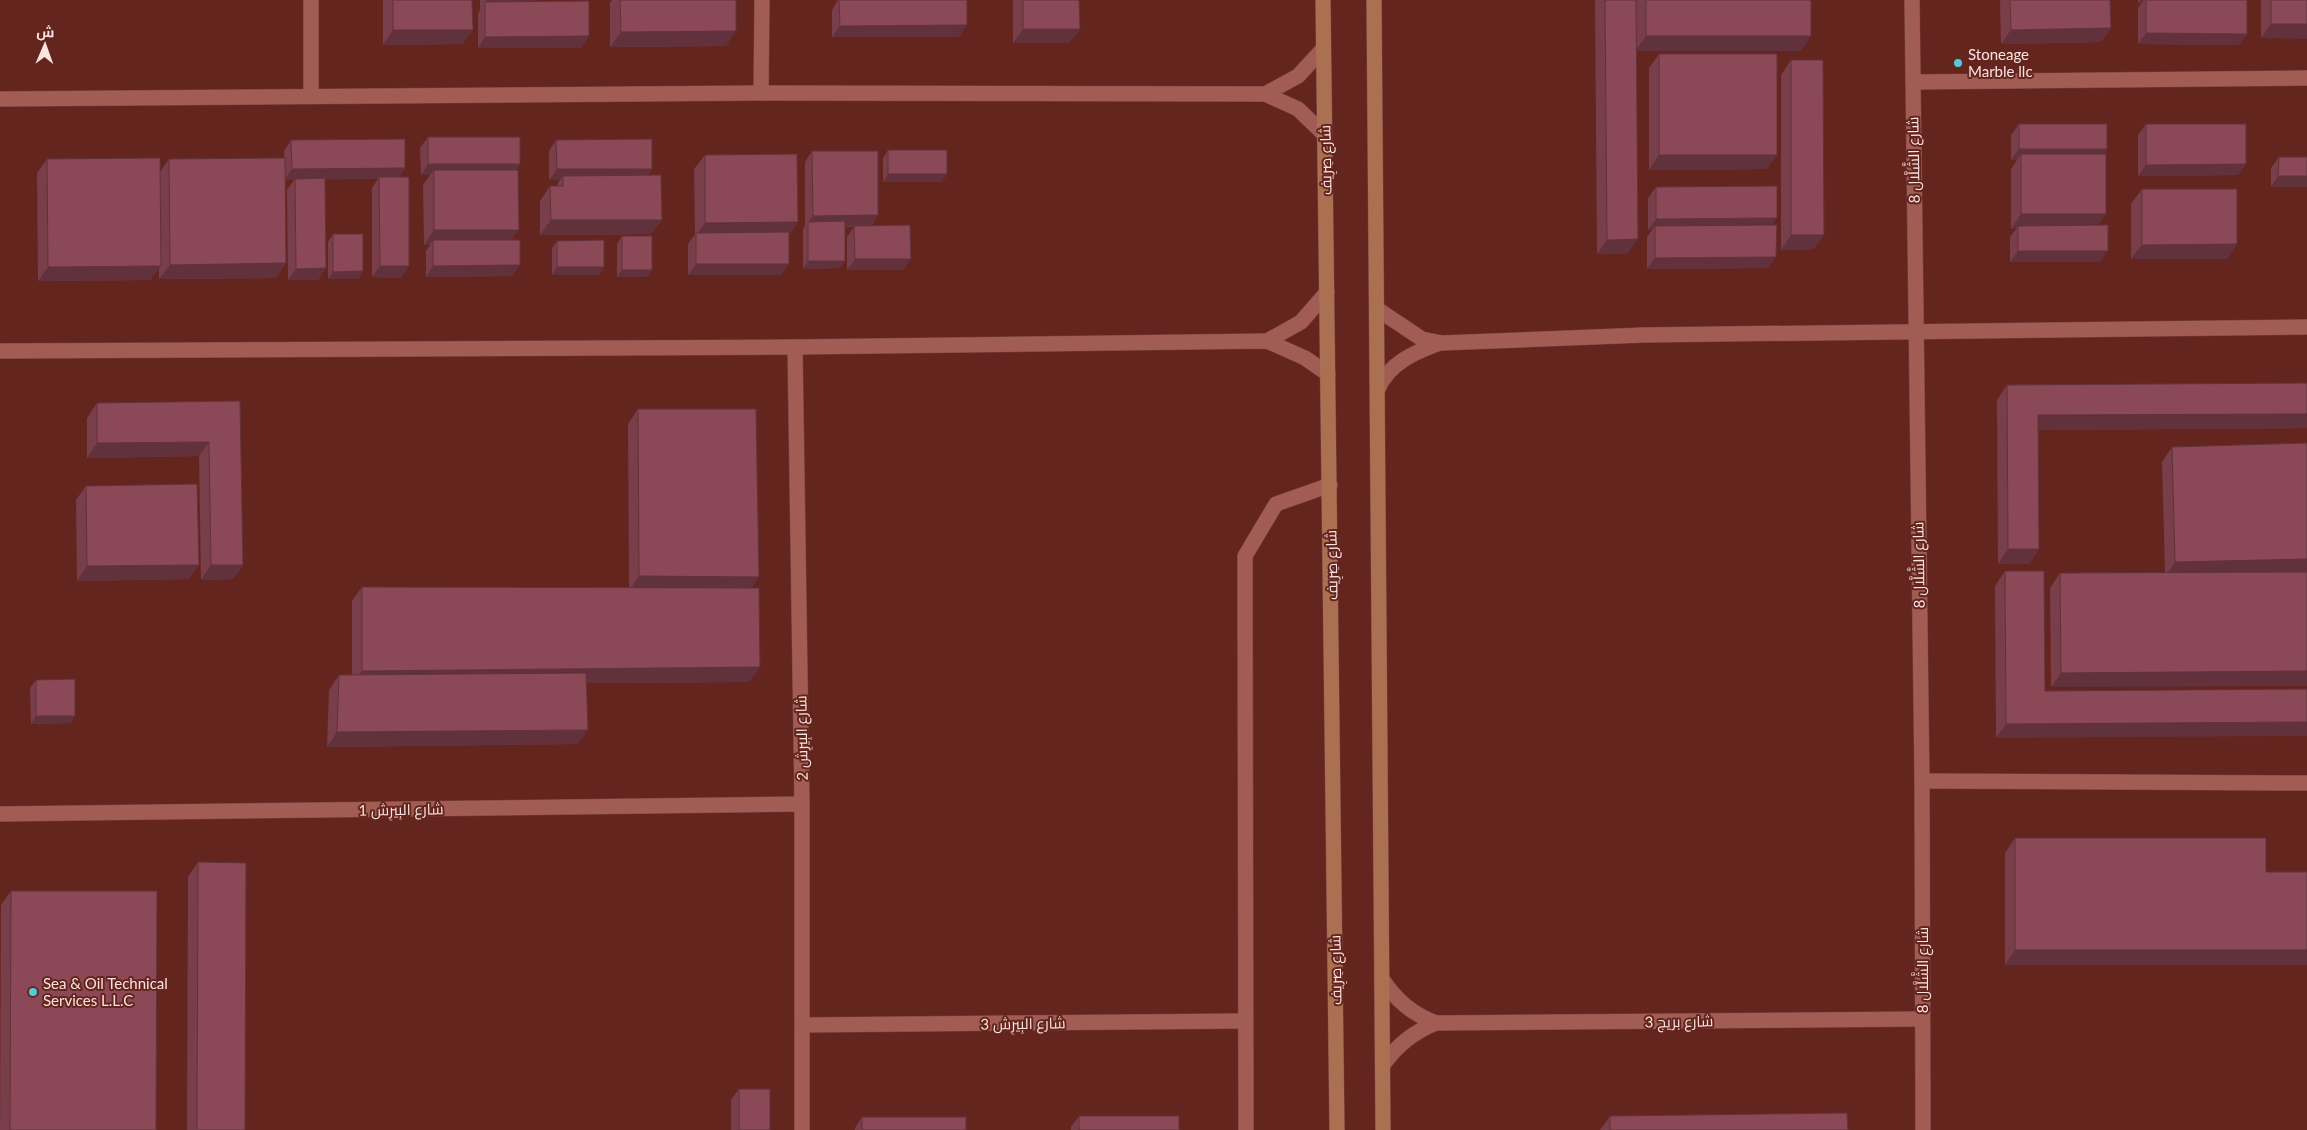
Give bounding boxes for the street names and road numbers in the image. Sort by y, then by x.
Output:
street label: شارع الشَّلَّال 8 [1901,117,1926,203]
street label: شارع صِرِيف [1315,125,1338,195]
street label: شارع الشَّلَّال 8 [1906,522,1931,608]
street label: شارع صِرِيف [1321,530,1344,600]
street label: شارع البِيرِش 2 [791,695,814,781]
street label: شارع البِيرِش 1 [358,799,444,822]
street label: شارع الشَّلَّال 8 [1911,927,1934,1013]
street label: شارع صِرِيف [1325,935,1348,1005]
street label: شارع بريج 3 [1645,1011,1713,1034]
street label: شارع البِيرِش 3 [980,1013,1066,1036]

